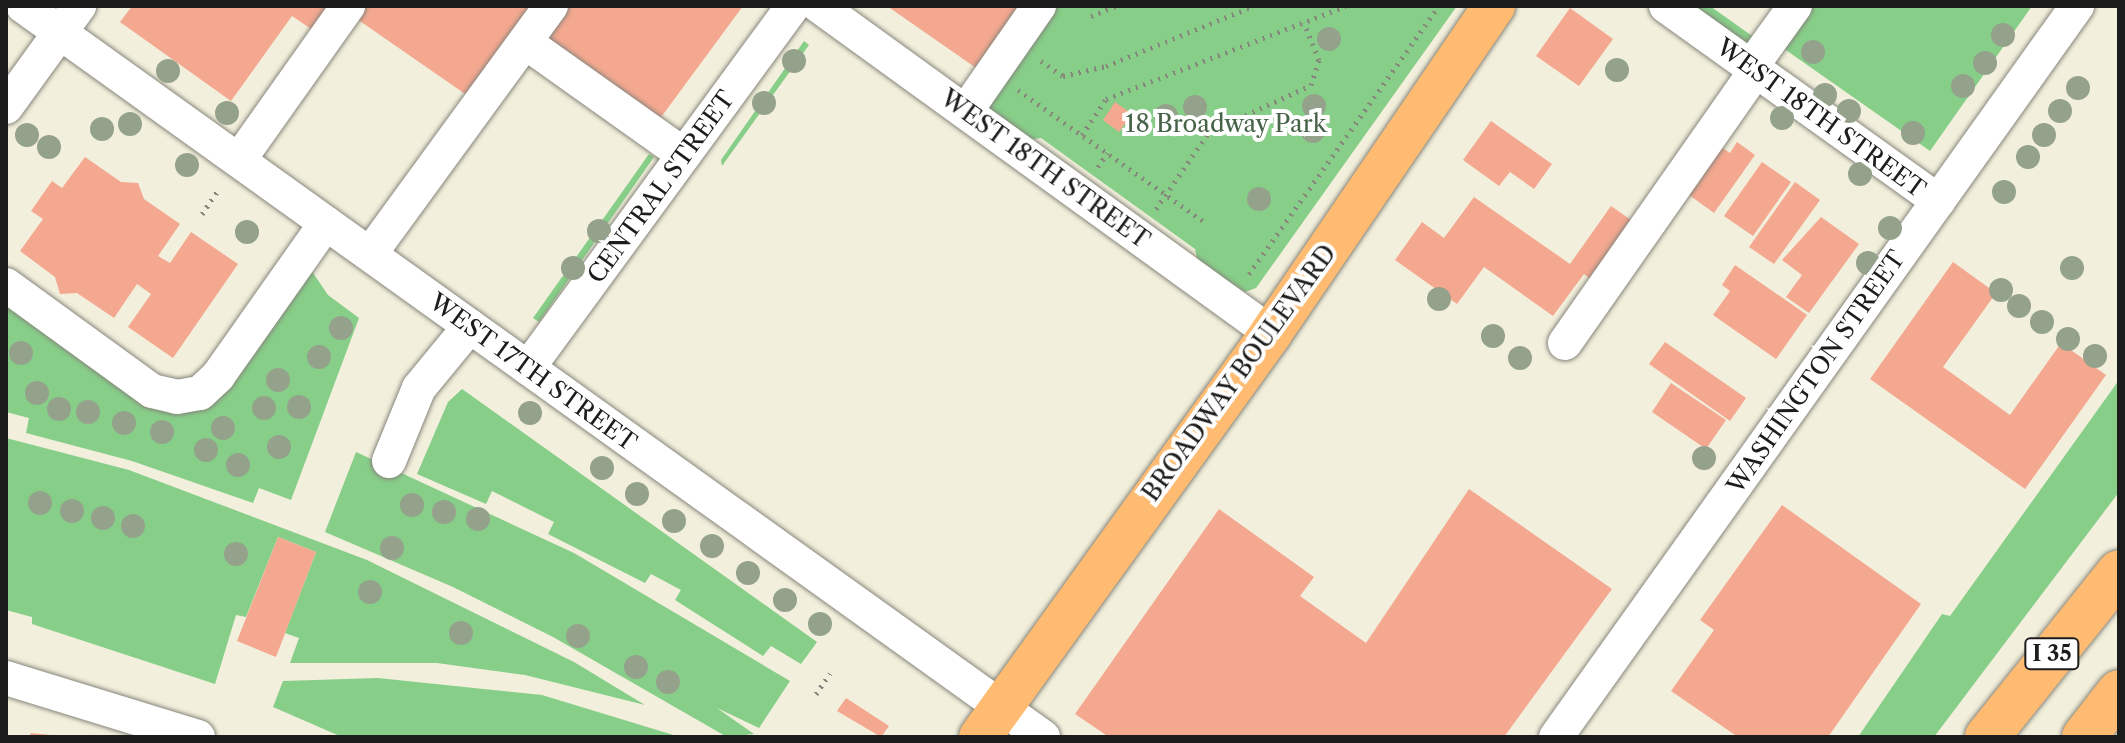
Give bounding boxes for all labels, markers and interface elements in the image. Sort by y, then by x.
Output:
street label: WEST 18TH STREET [1711,32,1931,204]
street label: WEST 18TH STREET [935,83,1155,255]
street label: CENTRAL STREET [581,85,741,289]
park label: 18 Broadway Park [1125,110,1327,138]
street label: BROADWAY BOULEVARD [1136,239,1342,507]
street label: WASHINGTON STREET [1721,245,1911,499]
street label: WEST 17TH STREET [424,287,642,457]
road number: I 35 [2024,636,2080,672]

